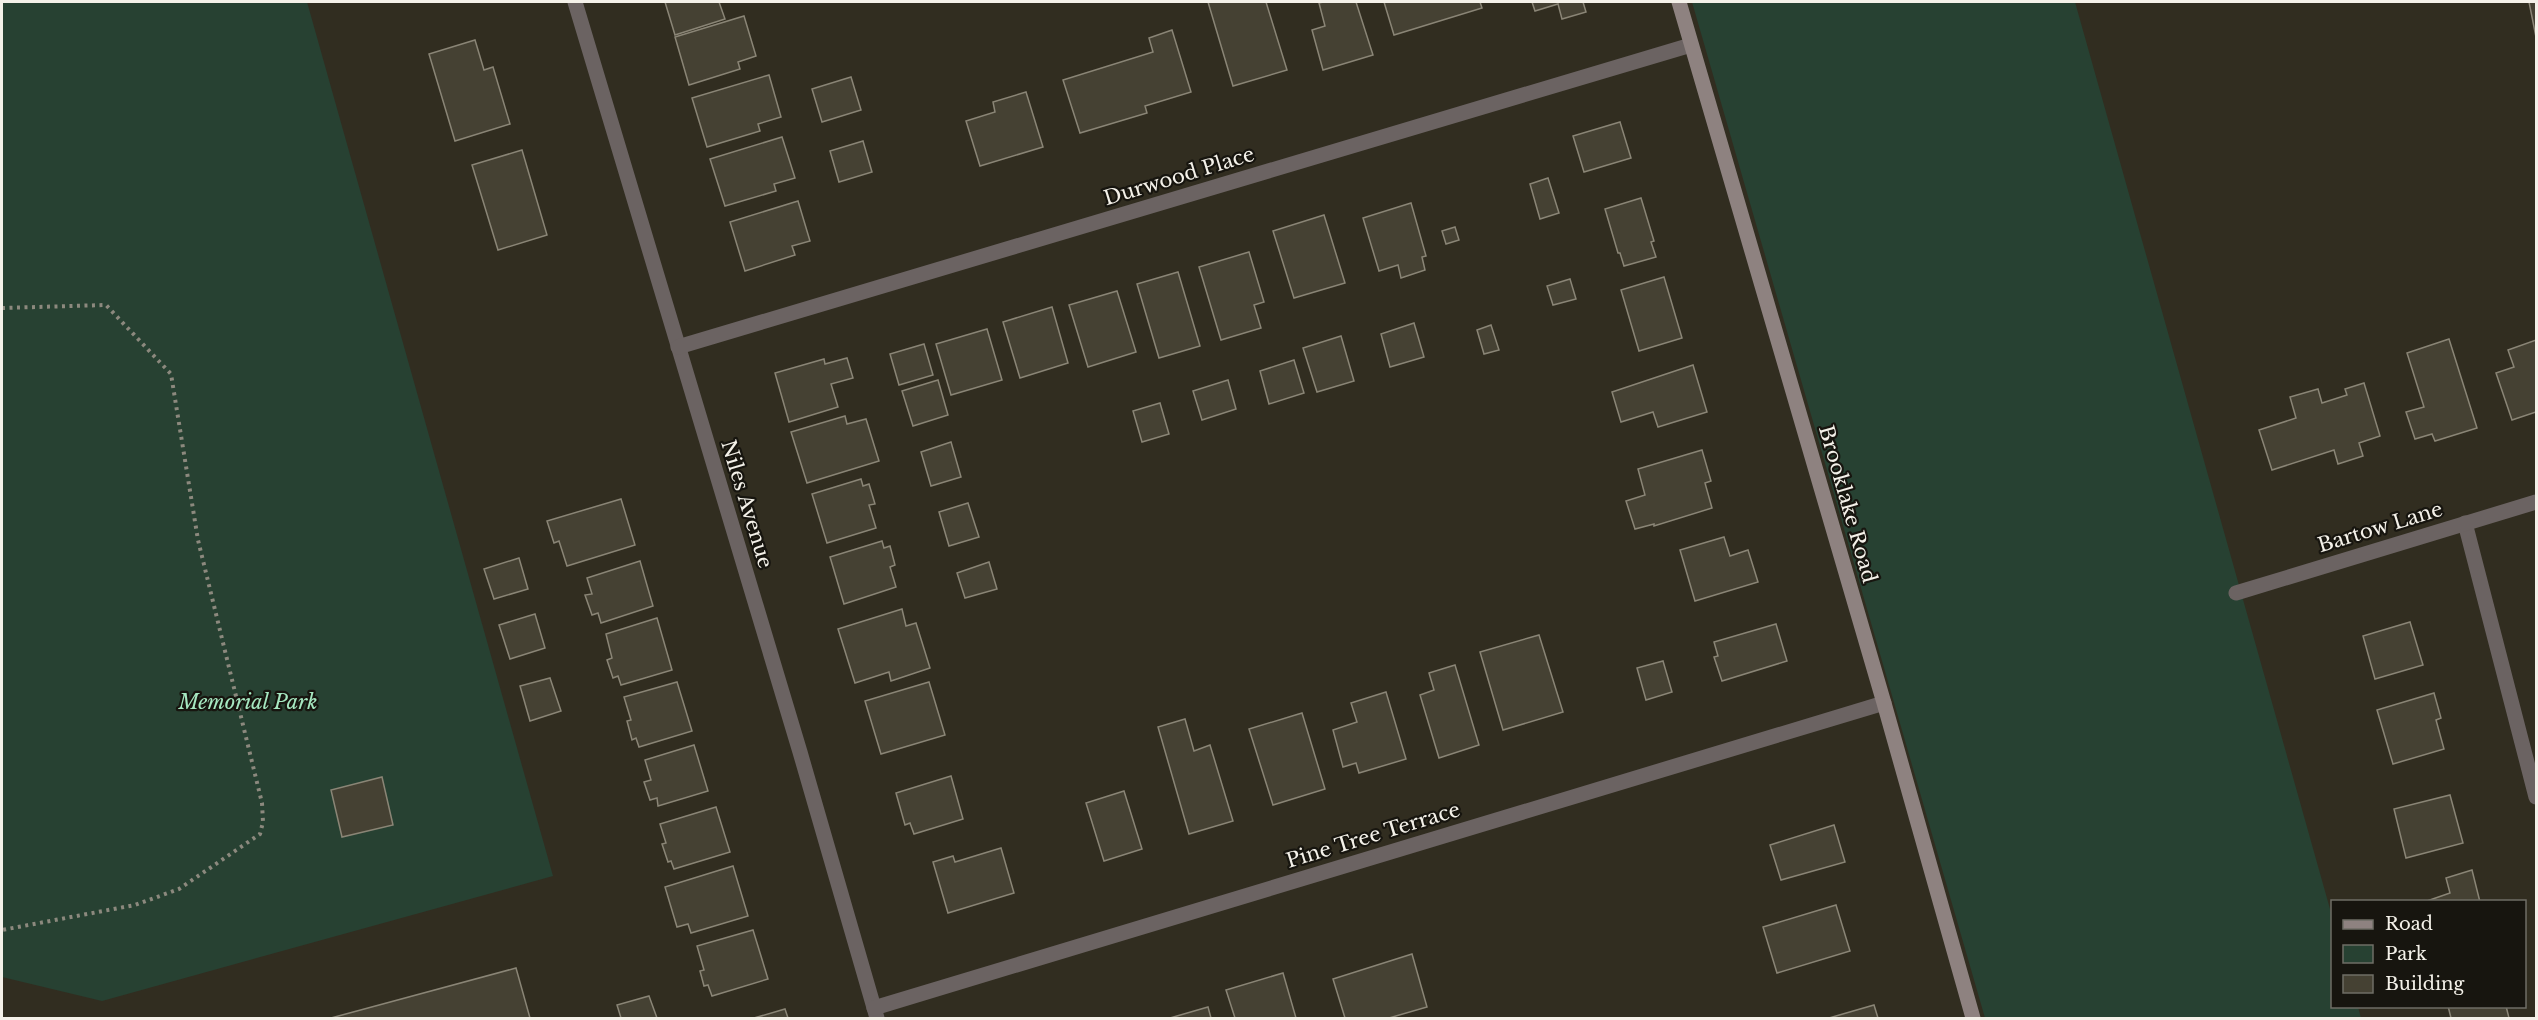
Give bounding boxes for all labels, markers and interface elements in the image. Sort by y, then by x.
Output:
street label: Durwood Place [1101,142,1257,210]
street label: Brooklake Road [1814,422,1882,586]
street label: Niles Avenue [716,437,778,571]
street label: Bartow Lane [2315,497,2445,557]
park label: Memorial Park [178,690,317,714]
street label: Pine Tree Terrace [1283,797,1463,873]
legend [2331,900,2526,1008]
text: Road [2385,913,2433,935]
text: Park [2385,943,2427,965]
text: Building [2385,973,2464,995]

